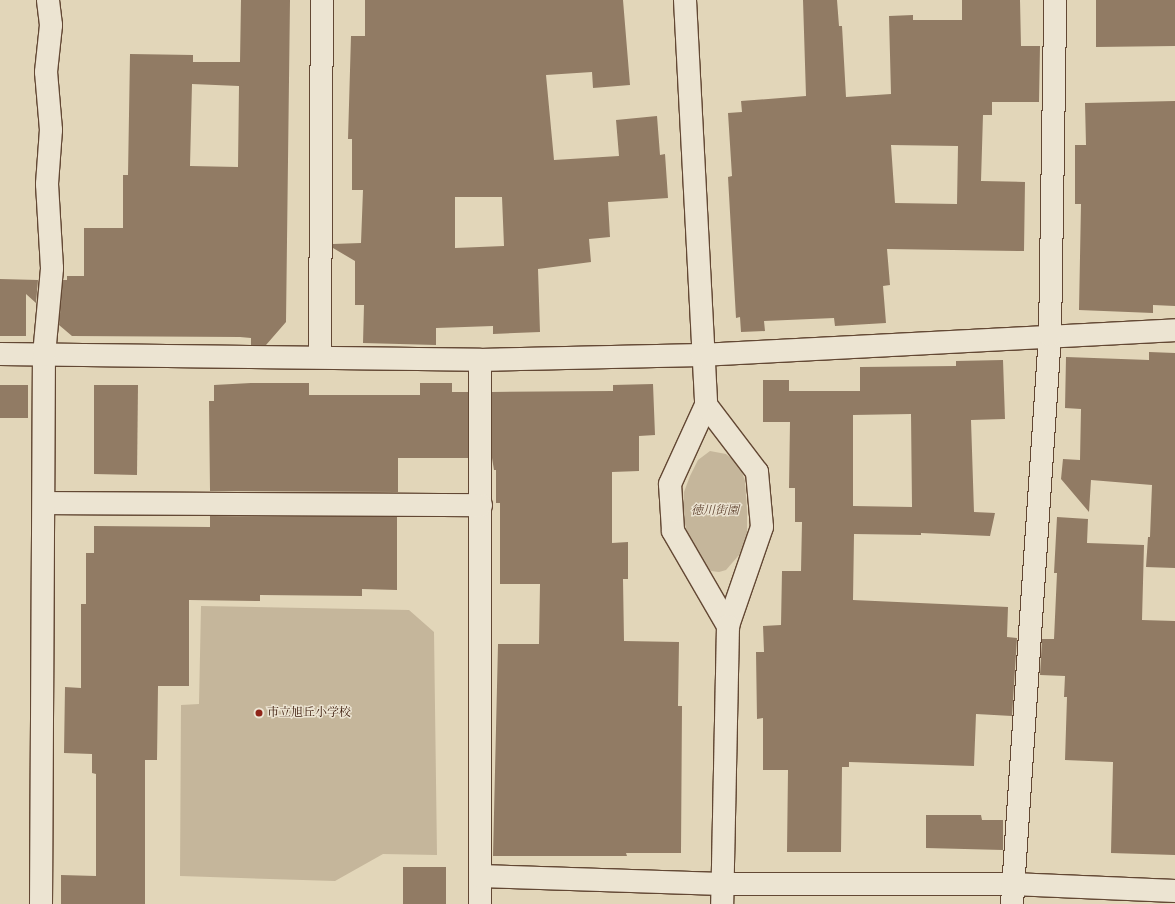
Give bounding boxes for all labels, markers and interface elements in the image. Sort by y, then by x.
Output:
park label: 徳川街園 [691,504,739,518]
place label: 市立旭丘小学校 [267,706,351,720]
marker: 市立旭丘小学校 [254,708,264,718]

